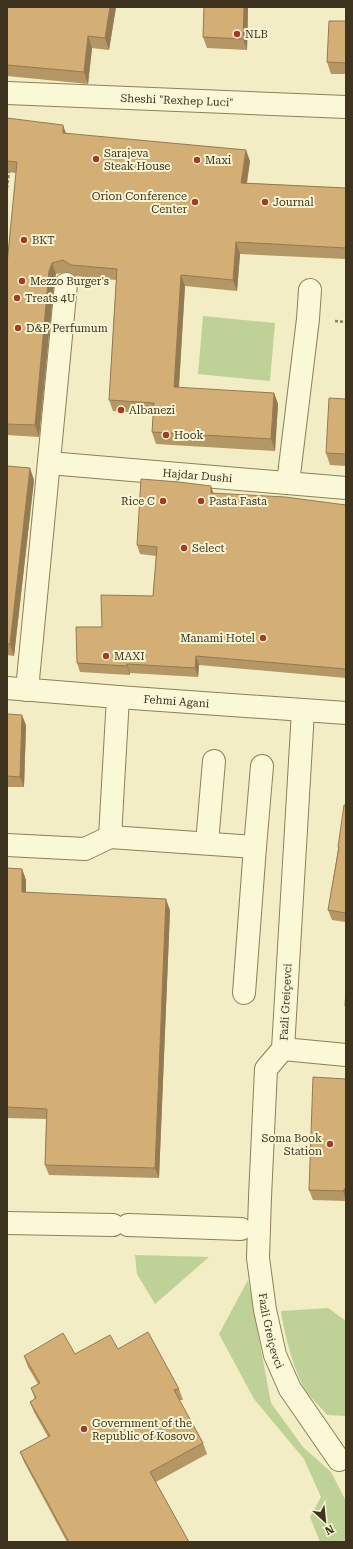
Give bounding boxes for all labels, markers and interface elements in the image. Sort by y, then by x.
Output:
place label: NLB [245,28,268,41]
marker: NLB [232,29,242,39]
street label: Sheshi "Rexhep Luci" [120,91,234,109]
place label: Sarajeva Steak House [104,147,170,173]
marker: Sarajeva Steak House [91,154,101,164]
place label: Maxi [205,154,232,167]
marker: Maxi [192,155,202,165]
place label: Orion Conference Center [92,190,187,216]
place label: Journal [273,196,314,209]
marker: Orion Conference Center [190,197,200,207]
marker: Journal [260,197,270,207]
place label: BKT [32,234,55,247]
marker: BKT [19,235,29,245]
place label: Mezzo Burger's [30,275,109,288]
marker: Mezzo Burger's [17,276,27,286]
place label: Treats 4U [25,292,76,305]
marker: Treats 4U [12,293,22,303]
place label: D&P Perfumum [26,322,108,335]
marker: D&P Perfumum [13,323,23,333]
place label: Albanezi [129,404,175,417]
marker: Albanezi [116,405,126,415]
place label: Hook [174,429,204,442]
marker: Hook [161,430,171,440]
street label: Hajdar Dushi [162,466,233,485]
place label: Rice C [121,495,155,508]
place label: Pasta Fasta [209,495,267,508]
marker: Rice C [158,496,168,506]
marker: Pasta Fasta [196,496,206,506]
place label: Select [192,542,225,555]
marker: Select [179,543,189,553]
place label: Manami Hotel [180,632,256,645]
marker: Manami Hotel [258,633,268,643]
place label: MAXI [114,650,145,663]
marker: MAXI [101,651,111,661]
street label: Fehmi Agani [143,692,210,710]
street label: Fazli Greiçevci [277,963,295,1041]
place label: Soma Book Station [262,1132,322,1158]
marker: Soma Book Station [325,1139,335,1149]
street label: Fazli Greiçevci [256,1292,287,1371]
place label: Government of the Republic of Kosovo [92,1417,196,1443]
marker: Government of the Republic of Kosovo [79,1424,89,1434]
north arrow [305,1501,345,1541]
text: N [322,1522,336,1537]

